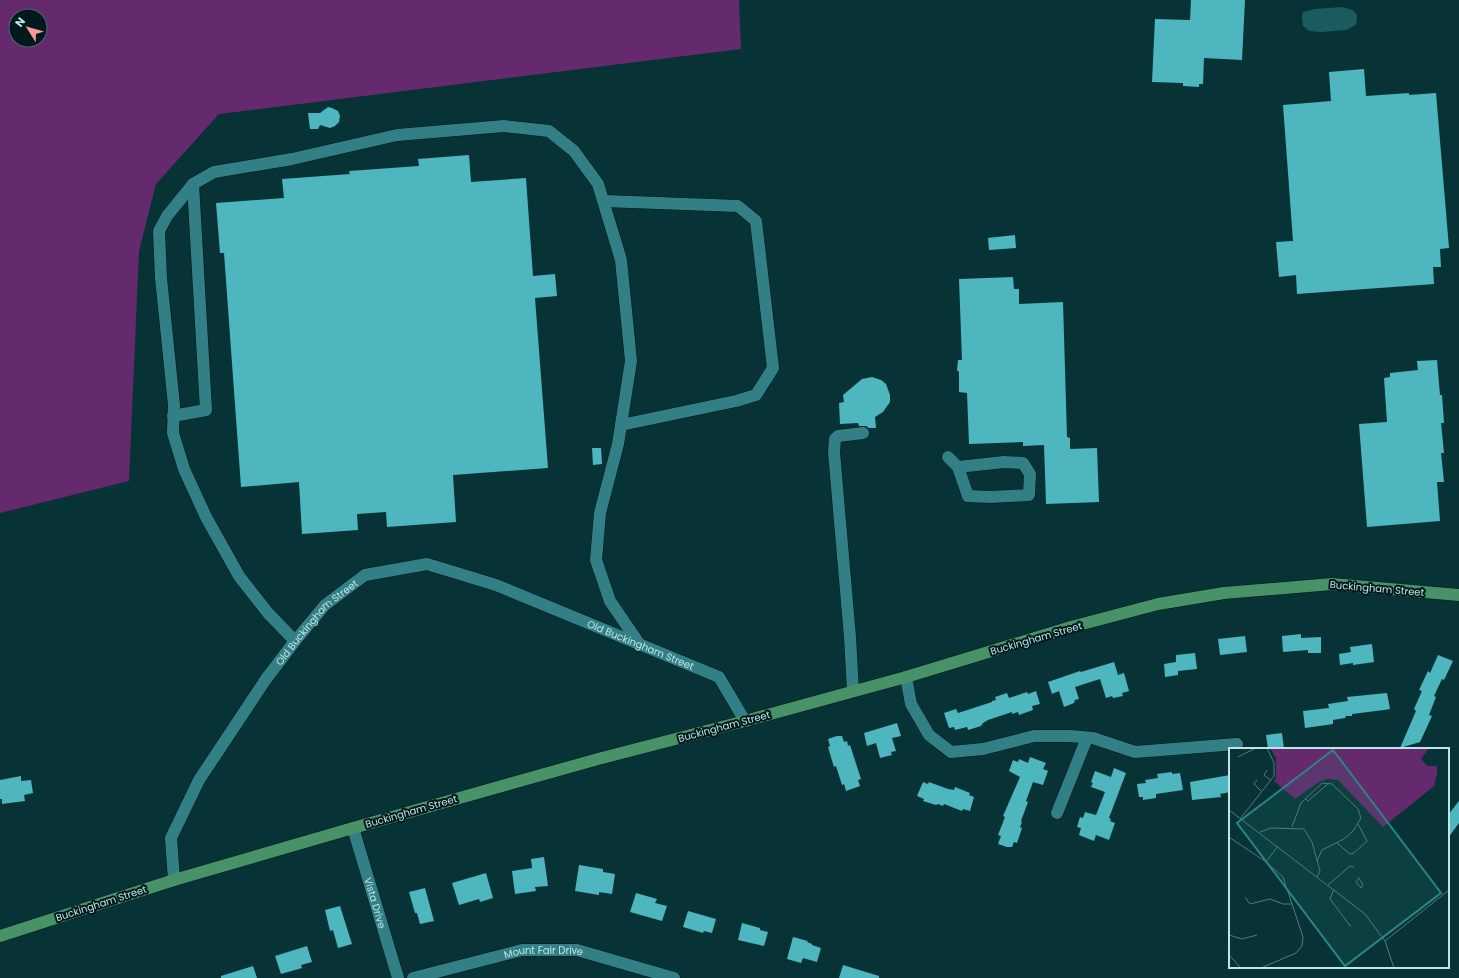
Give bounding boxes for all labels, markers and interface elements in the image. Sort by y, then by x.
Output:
north arrow [8,8,48,48]
text: N [11,14,29,30]
street label: Old Buckingham Street [272,576,361,669]
street label: Buckingham Street [1329,577,1425,600]
street label: Old Buckingham Street [585,616,697,674]
street label: Buckingham Street [989,618,1084,659]
street label: Buckingham Street [676,707,772,746]
inset map [1229,748,1449,968]
street label: Buckingham Street [364,791,459,832]
street label: Vista Drive [360,875,390,930]
street label: Buckingham Street [54,882,149,925]
street label: Mount Fair Drive [502,942,585,962]

